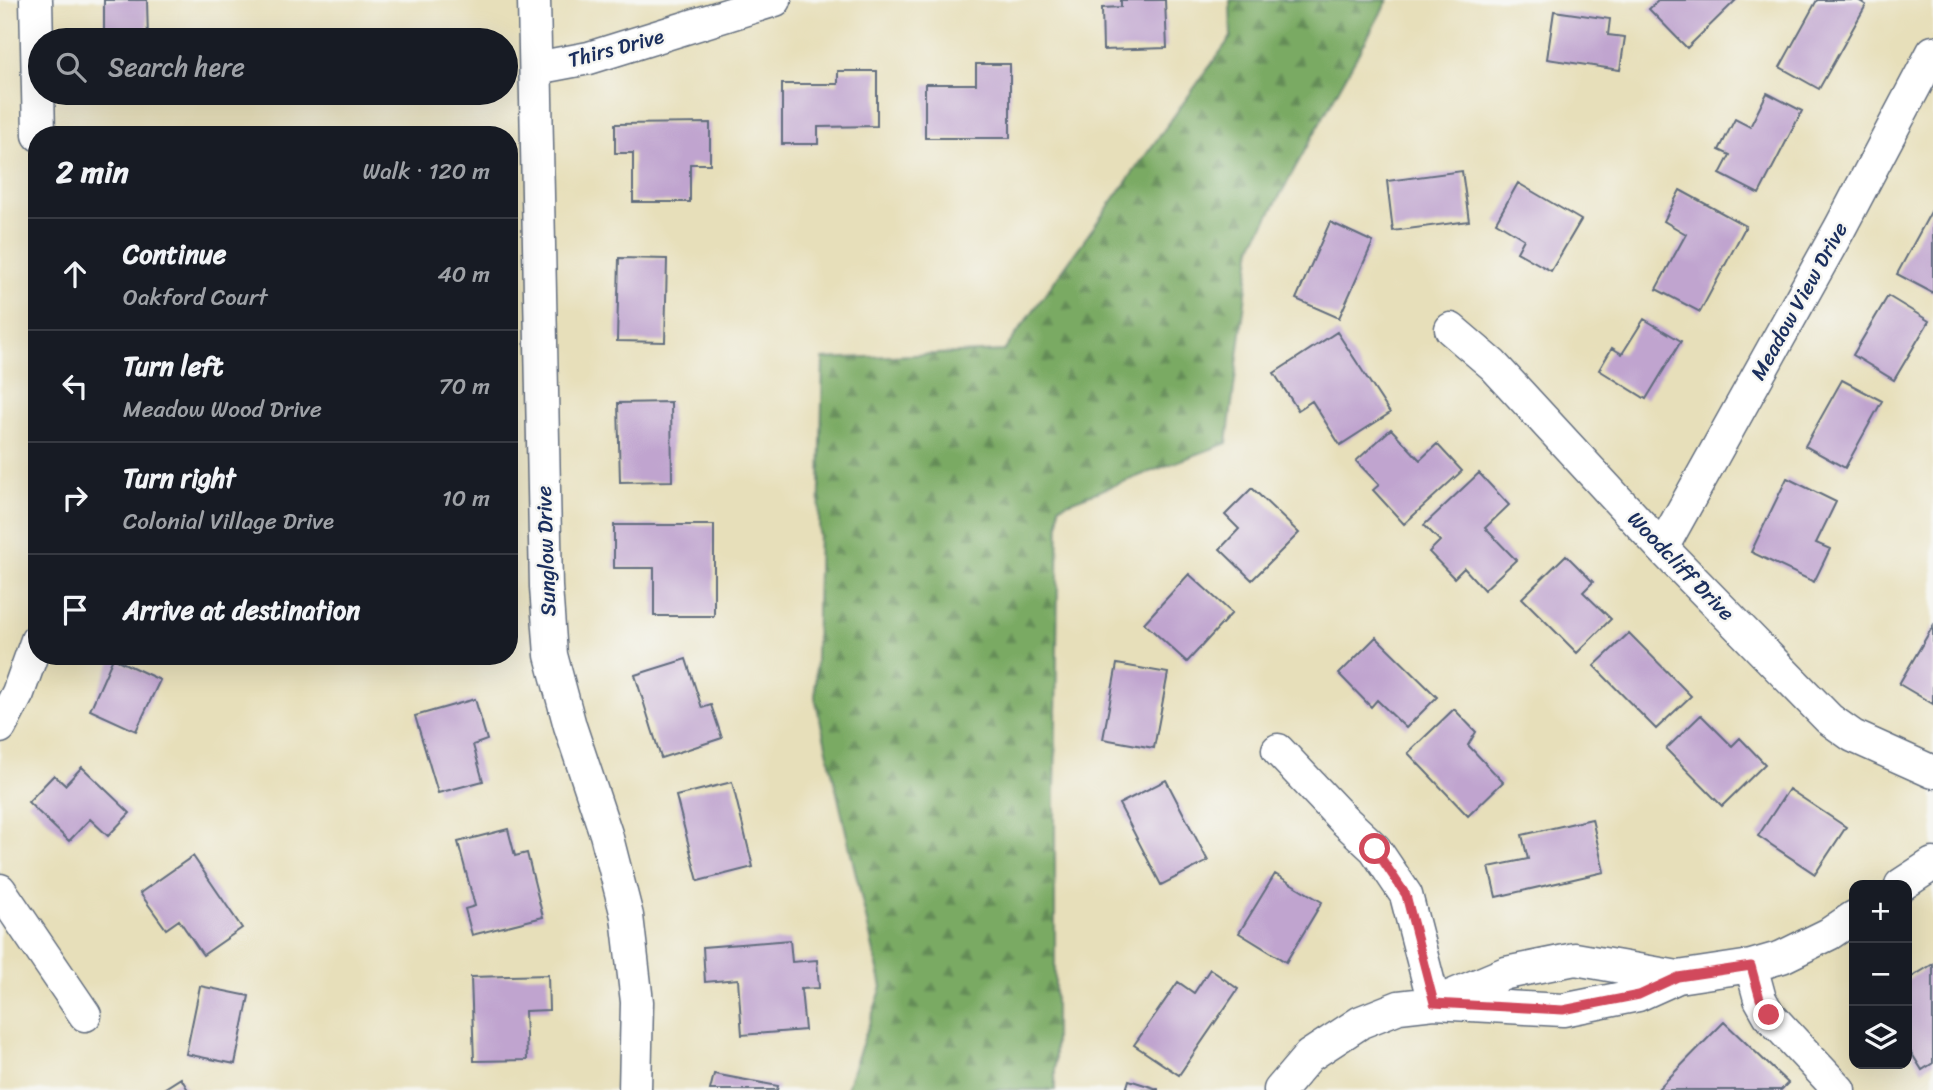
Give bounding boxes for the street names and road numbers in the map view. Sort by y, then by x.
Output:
street label: Thirs Drive [564,17,668,79]
street label: Meadow View Drive [1740,214,1858,387]
street label: Sunglow Drive [525,485,567,617]
street label: Woodcliff Drive [1618,502,1744,631]

